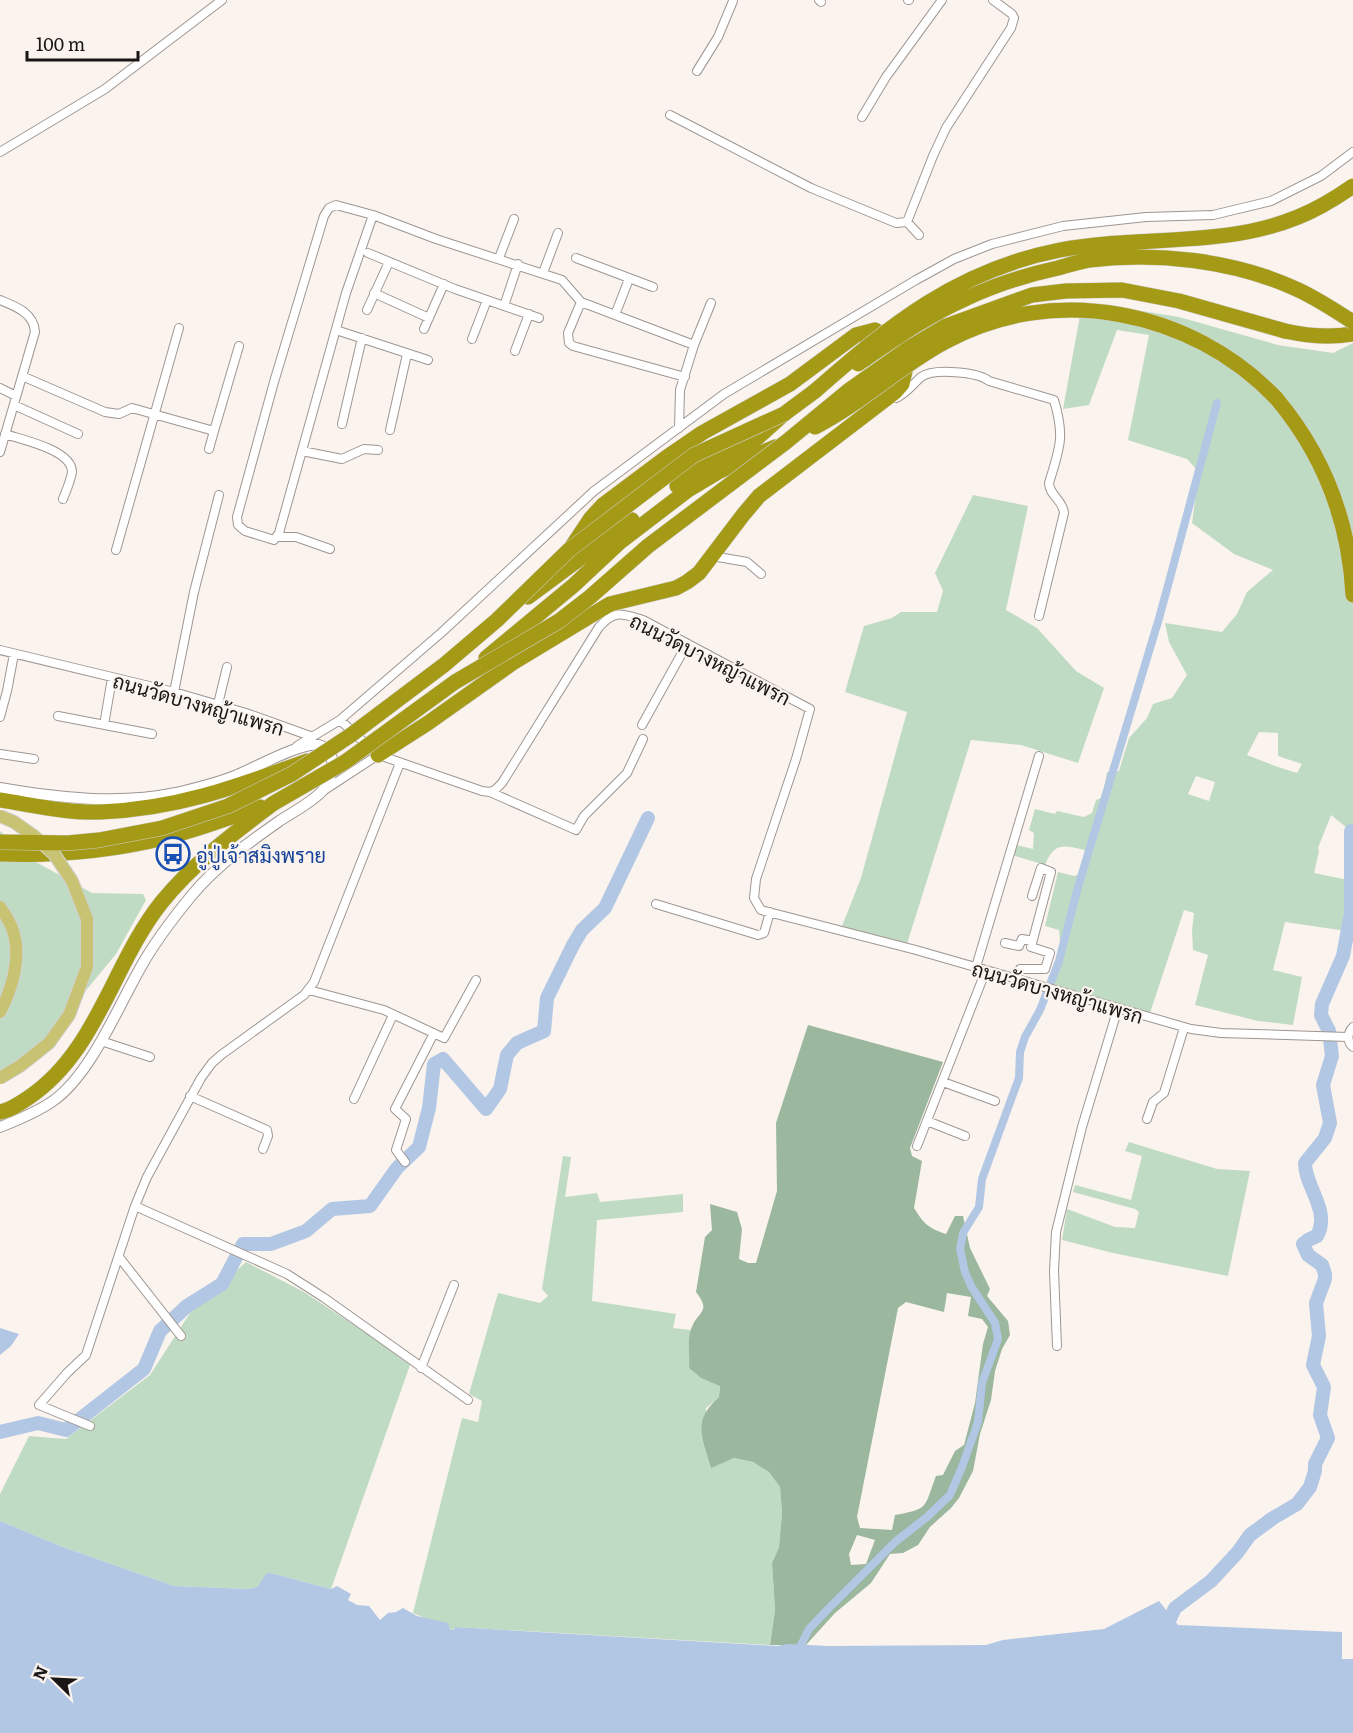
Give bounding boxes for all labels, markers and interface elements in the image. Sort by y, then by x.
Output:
scale bar [27,24,138,62]
text: 100 m [36,30,85,57]
street label: ถนนวัดบางหญ้าแพรก [625,604,797,712]
street label: ถนนวัดบางหญ้าแพรก [110,664,288,742]
bus stop icon: อู่ปู่เจ้าสมิงพราย [155,836,191,872]
place label: อู่ปู่เจ้าสมิงพราย [196,839,326,871]
street label: ถนนวัดบางหญ้าแพรก [969,952,1147,1030]
north arrow [24,1649,84,1709]
text: N [26,1661,53,1684]

